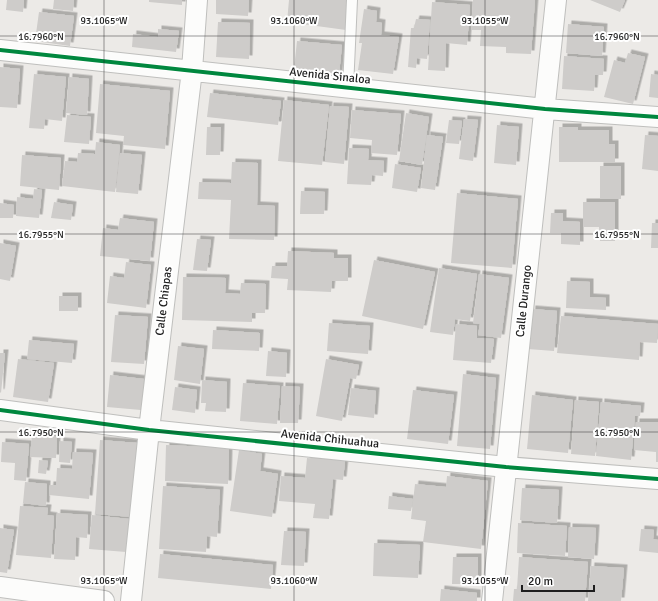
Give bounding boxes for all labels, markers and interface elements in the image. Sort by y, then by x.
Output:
text: 93.1065°W [80,15,128,27]
text: 93.1060°W [270,15,318,27]
text: 93.1055°W [461,15,509,27]
text: 16.7960°N [18,31,64,43]
text: 16.7960°N [594,31,640,43]
street label: Avenida Sinaloa [289,64,371,88]
text: 16.7955°N [18,229,64,241]
text: 16.7955°N [594,229,640,241]
street label: Calle Durango [513,264,535,338]
street label: Calle Chiapas [152,266,176,336]
street label: Avenida Chihuahua [280,426,380,452]
text: 16.7950°N [18,427,64,439]
text: 16.7950°N [594,427,640,439]
scale bar [522,567,594,593]
text: 20 m [528,574,553,589]
text: 93.1065°W [80,575,128,587]
text: 93.1060°W [270,575,318,587]
text: 93.1055°W [461,575,509,587]

